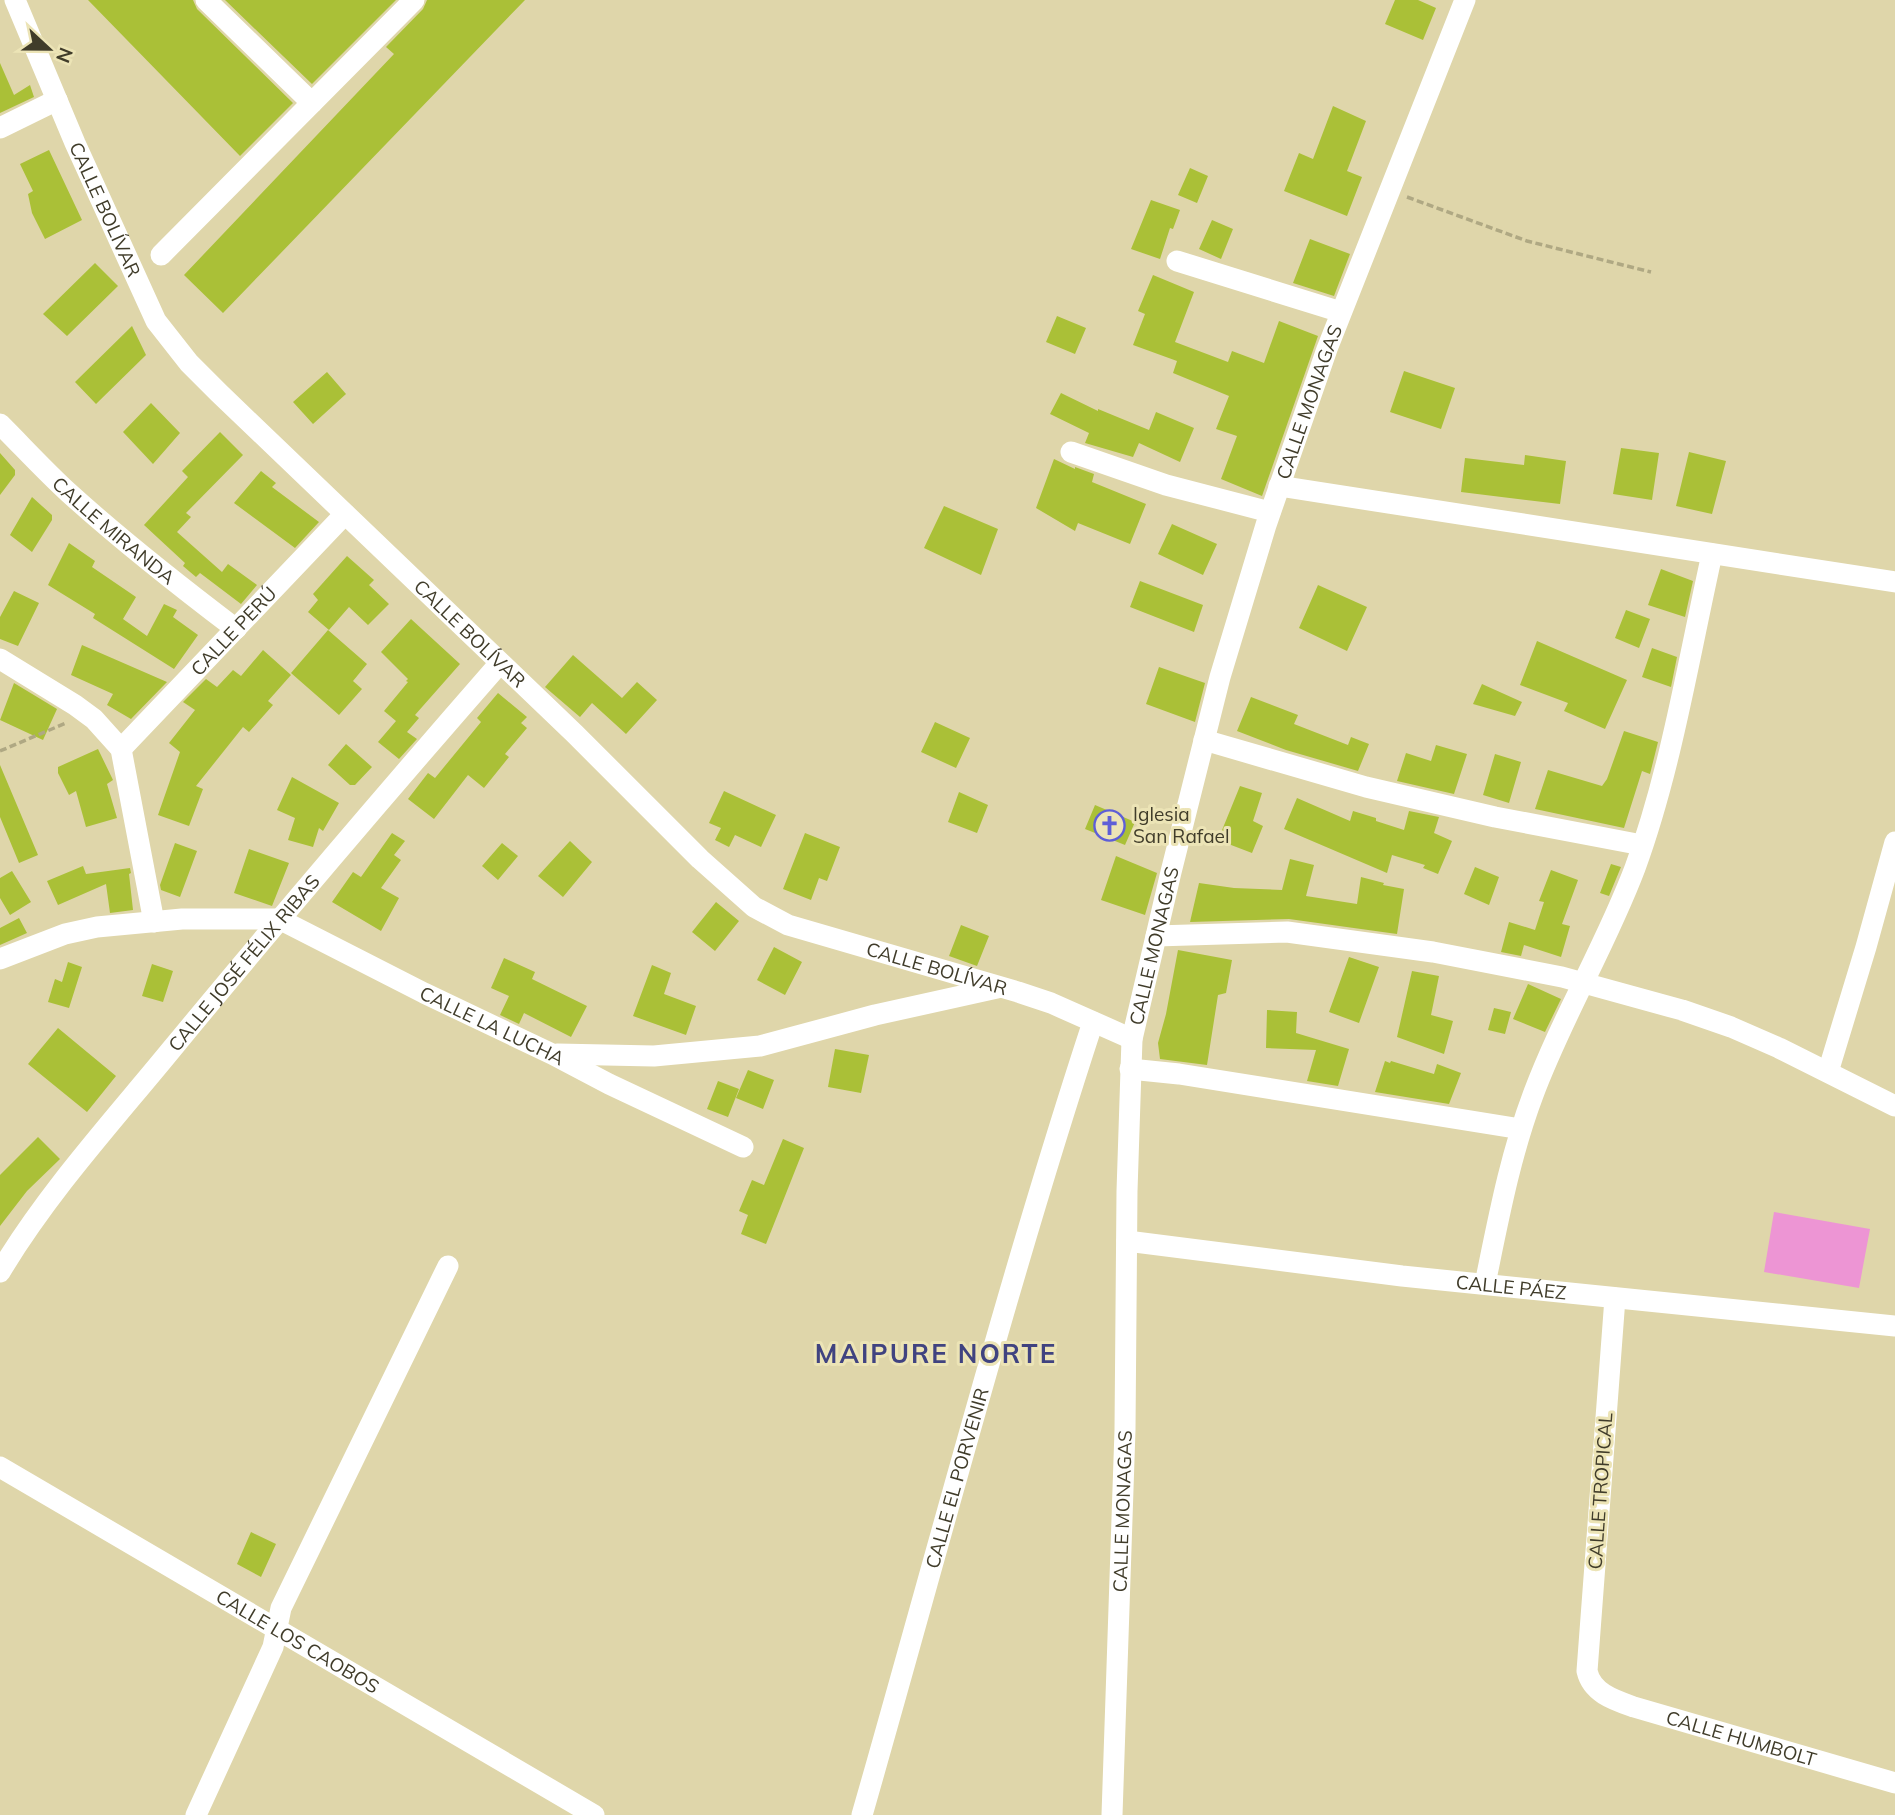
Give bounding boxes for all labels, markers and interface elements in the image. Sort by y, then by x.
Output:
north arrow [14,14,84,84]
text: N [51,44,79,67]
street label: CALLE BOLÍVAR [64,138,146,281]
street label: CALLE MONAGAS [1271,321,1347,482]
street label: CALLE MIRANDA [47,472,180,589]
street label: CALLE BOLÍVAR [409,574,531,692]
street label: CALLE PERÚ [185,581,282,681]
place label: Iglesia San Rafael [1133,802,1229,848]
church icon: Iglesia San Rafael [1093,808,1127,842]
street label: CALLE MONAGAS [1124,864,1184,1027]
street label: CALLE JOSÉ FÉLIX RIBAS [163,869,325,1056]
street label: CALLE BOLÍVAR [864,936,1010,1000]
street label: CALLE LA LUCHA [416,981,569,1070]
street label: CALLE PÁEZ [1455,1270,1568,1305]
district label: MAIPURE NORTE [815,1337,1057,1370]
street label: CALLE EL PORVENIR [920,1385,994,1571]
street label: CALLE TROPICAL [1583,1411,1617,1570]
street label: CALLE MONAGAS [1108,1430,1137,1593]
street label: CALLE LOS CAOBOS [212,1584,384,1699]
street label: CALLE HUMBOLT [1663,1705,1820,1772]

